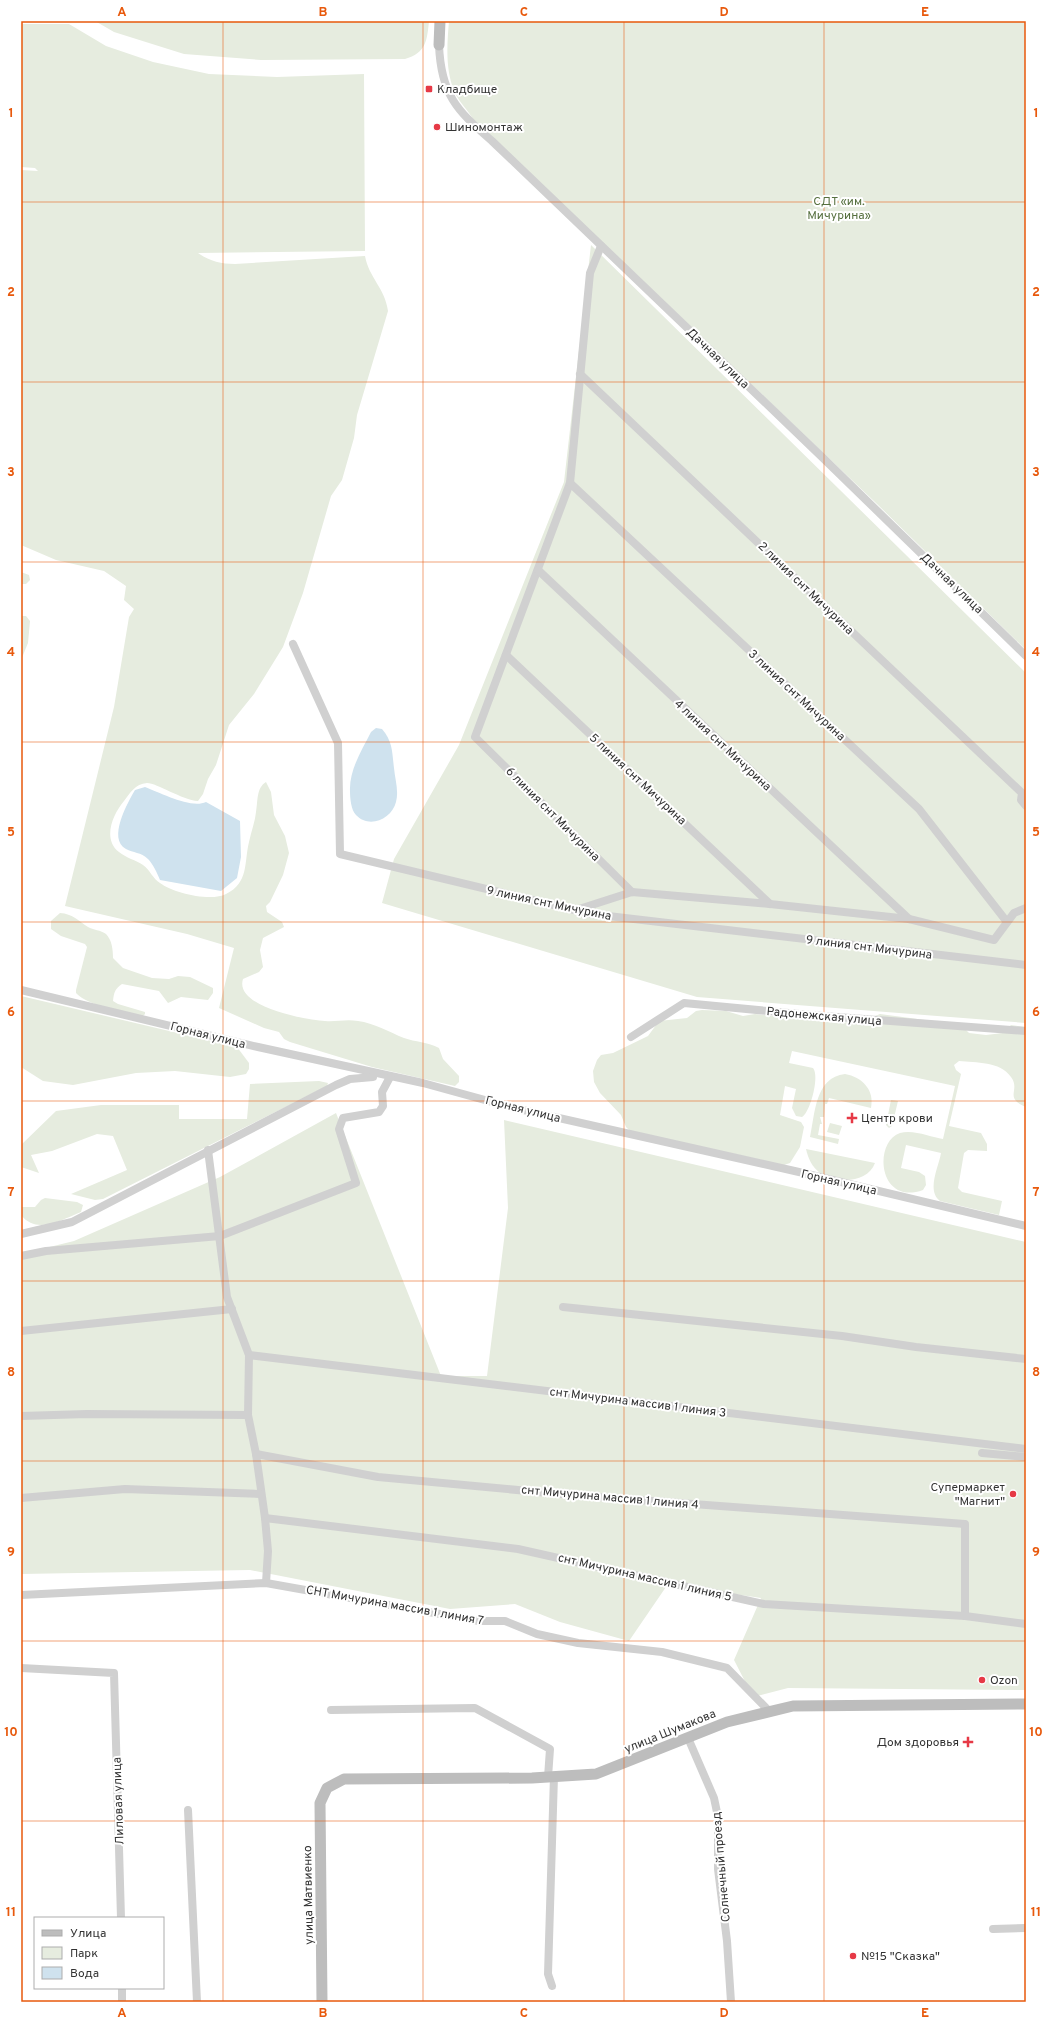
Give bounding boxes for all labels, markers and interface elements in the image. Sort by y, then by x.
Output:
text: A [117,5,127,21]
text: B [319,5,328,21]
text: C [520,5,528,21]
text: D [719,5,729,21]
text: E [921,5,929,21]
place label: Кладбище [437,82,497,98]
marker: Кладбище [424,84,434,94]
text: 1 [8,106,14,122]
text: 1 [1033,106,1039,122]
place label: Шиномонтаж [445,120,523,136]
marker: Шиномонтаж [432,122,442,132]
park label: СДТ «им. Мичурина» [807,194,871,224]
text: 2 [7,285,15,301]
text: 2 [1032,285,1040,301]
street label: Дачная улица [683,325,752,393]
text: 3 [7,465,15,481]
text: 3 [1032,465,1040,481]
street label: 2 линия снт Мичурина [754,539,857,639]
street label: Дачная улица [917,550,986,618]
text: 4 [7,645,15,661]
text: 4 [1032,645,1040,661]
street label: 3 линия снт Мичурина [744,646,848,745]
street label: 4 линия снт Мичурина [670,696,774,795]
street label: 5 линия снт Мичурина [585,730,689,829]
street label: 6 линия снт Мичурина [502,764,603,865]
text: 5 [7,825,15,841]
text: 5 [1032,825,1040,841]
street label: 9 линия снт Мичурина [485,883,613,925]
street label: 9 линия снт Мичурина [805,932,933,964]
street label: Радонежская улица [766,1004,882,1030]
text: 6 [7,1005,15,1021]
text: 6 [1032,1005,1040,1021]
street label: Горная улица [168,1019,247,1053]
street label: Горная улица [483,1093,562,1127]
place label: Центр крови [861,1111,933,1127]
marker: Центр крови [846,1112,858,1124]
street label: Горная улица [799,1167,878,1199]
text: 7 [8,1185,15,1201]
text: 7 [1033,1185,1040,1201]
text: 8 [7,1365,15,1381]
text: 8 [1032,1365,1040,1381]
street label: снт Мичурина массив 1 линия 3 [549,1384,727,1422]
place label: Супермаркет "Магнит" [930,1480,1006,1510]
street label: снт Мичурина массив 1 линия 4 [521,1482,699,1514]
marker: Супермаркет "Магнит" [1008,1489,1018,1499]
text: 9 [7,1545,15,1561]
text: 9 [1032,1545,1040,1561]
street label: снт Мичурина массив 1 линия 5 [556,1550,733,1606]
street label: СНТ Мичурина массив 1 линия 7 [305,1582,485,1630]
place label: Ozon [990,1673,1018,1689]
marker: Ozon [977,1675,987,1685]
street label: улица Шумакова [622,1706,719,1758]
text: 10 [4,1725,18,1741]
text: 10 [1029,1725,1043,1741]
place label: Дом здоровья [877,1735,959,1751]
marker: Дом здоровья [962,1736,974,1748]
street label: Лиловая улица [109,1757,129,1845]
street label: Солнечный проезд [709,1811,735,1923]
street label: улица Матвиенко [300,1845,318,1945]
text: 11 [6,1905,16,1921]
text: 11 [1031,1905,1041,1921]
legend [34,1917,164,1989]
text: Улица [70,1926,106,1942]
text: Парк [70,1946,98,1962]
place label: №15 "Сказка" [861,1949,940,1965]
marker: №15 "Сказка" [848,1951,858,1961]
text: Вода [70,1966,99,1982]
text: A [117,2006,127,2022]
text: B [319,2006,328,2022]
text: C [520,2006,528,2022]
text: D [719,2006,729,2022]
text: E [921,2006,929,2022]

